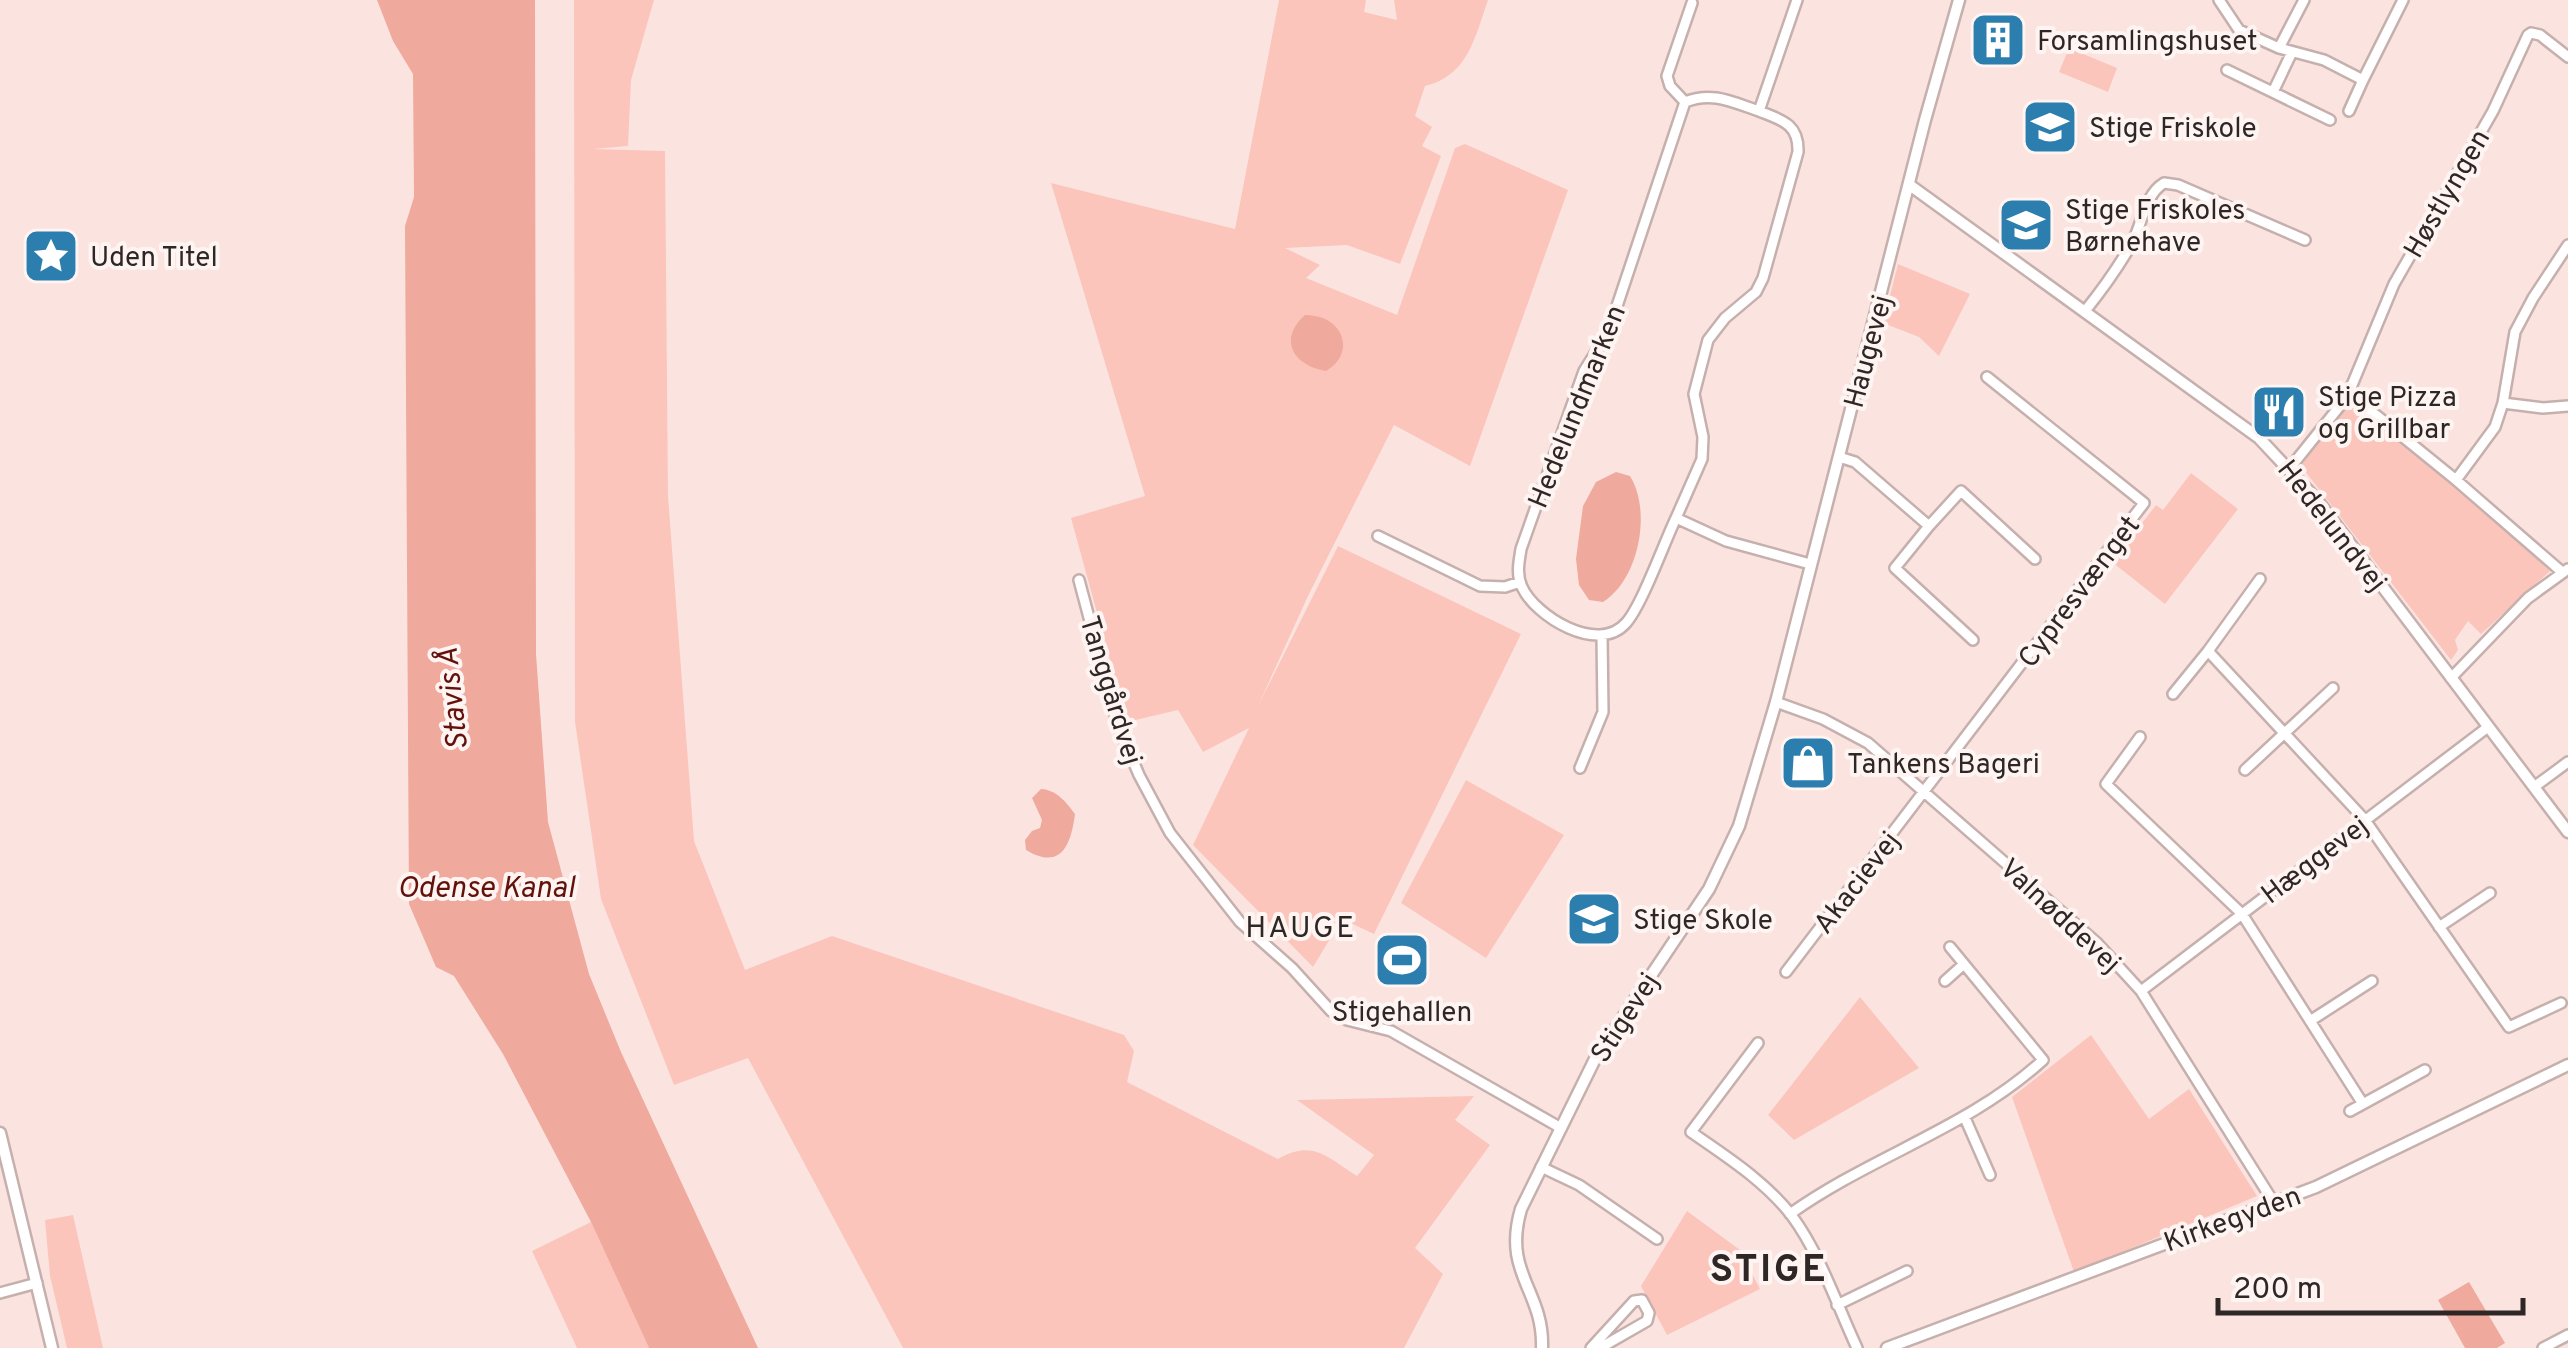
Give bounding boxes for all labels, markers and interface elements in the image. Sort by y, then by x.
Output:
building icon: Forsamlingshuset [1968,10,2028,70]
place label: Forsamlingshuset [2037,25,2258,61]
school or university icon: Stige Friskole [2020,97,2080,157]
place label: Stige Friskole [2089,112,2257,148]
street label: Høstlyngen [2397,123,2500,266]
place label: Stige Friskoles Børnehave [2065,194,2245,262]
school or university icon: Stige Friskoles Børnehave [1996,195,2056,255]
place icon: Uden Titel [21,226,81,286]
place label: Uden Titel [90,241,218,277]
street label: Haugevej [1838,291,1902,412]
street label: Hedelundmarken [1522,300,1636,514]
place label: Stige Pizza og Grillbar [2318,381,2457,449]
restaurant icon: Stige Pizza og Grillbar [2249,382,2309,442]
street label: Hedelundvej [2268,454,2393,600]
street label: Cypresvænget [2011,510,2149,676]
street label: Tanggårdvej [1069,612,1149,770]
water label: Stavis Å [431,646,478,752]
shop icon: Tankens Bageri [1778,733,1838,793]
place label: Tankens Bageri [1847,748,2040,784]
street label: Hæggevej [2255,809,2377,914]
street label: Akacievej [1807,825,1910,942]
street label: Valnøddevej [1991,852,2127,983]
water label: Odense Kanal [397,871,576,908]
school or university icon: Stige Skole [1564,889,1624,949]
place label: Stige Skole [1633,904,1773,940]
district label: HAUGE [1245,911,1357,948]
sports icon: Stigehallen [1372,930,1432,990]
street label: Stigevej [1584,967,1669,1070]
place label: Stigehallen [1332,996,1472,1032]
street label: Kirkegyden [2159,1179,2307,1262]
district label: STIGE [1710,1247,1828,1296]
scale bar [2218,1253,2523,1315]
text: 200 m [2233,1272,2322,1309]

